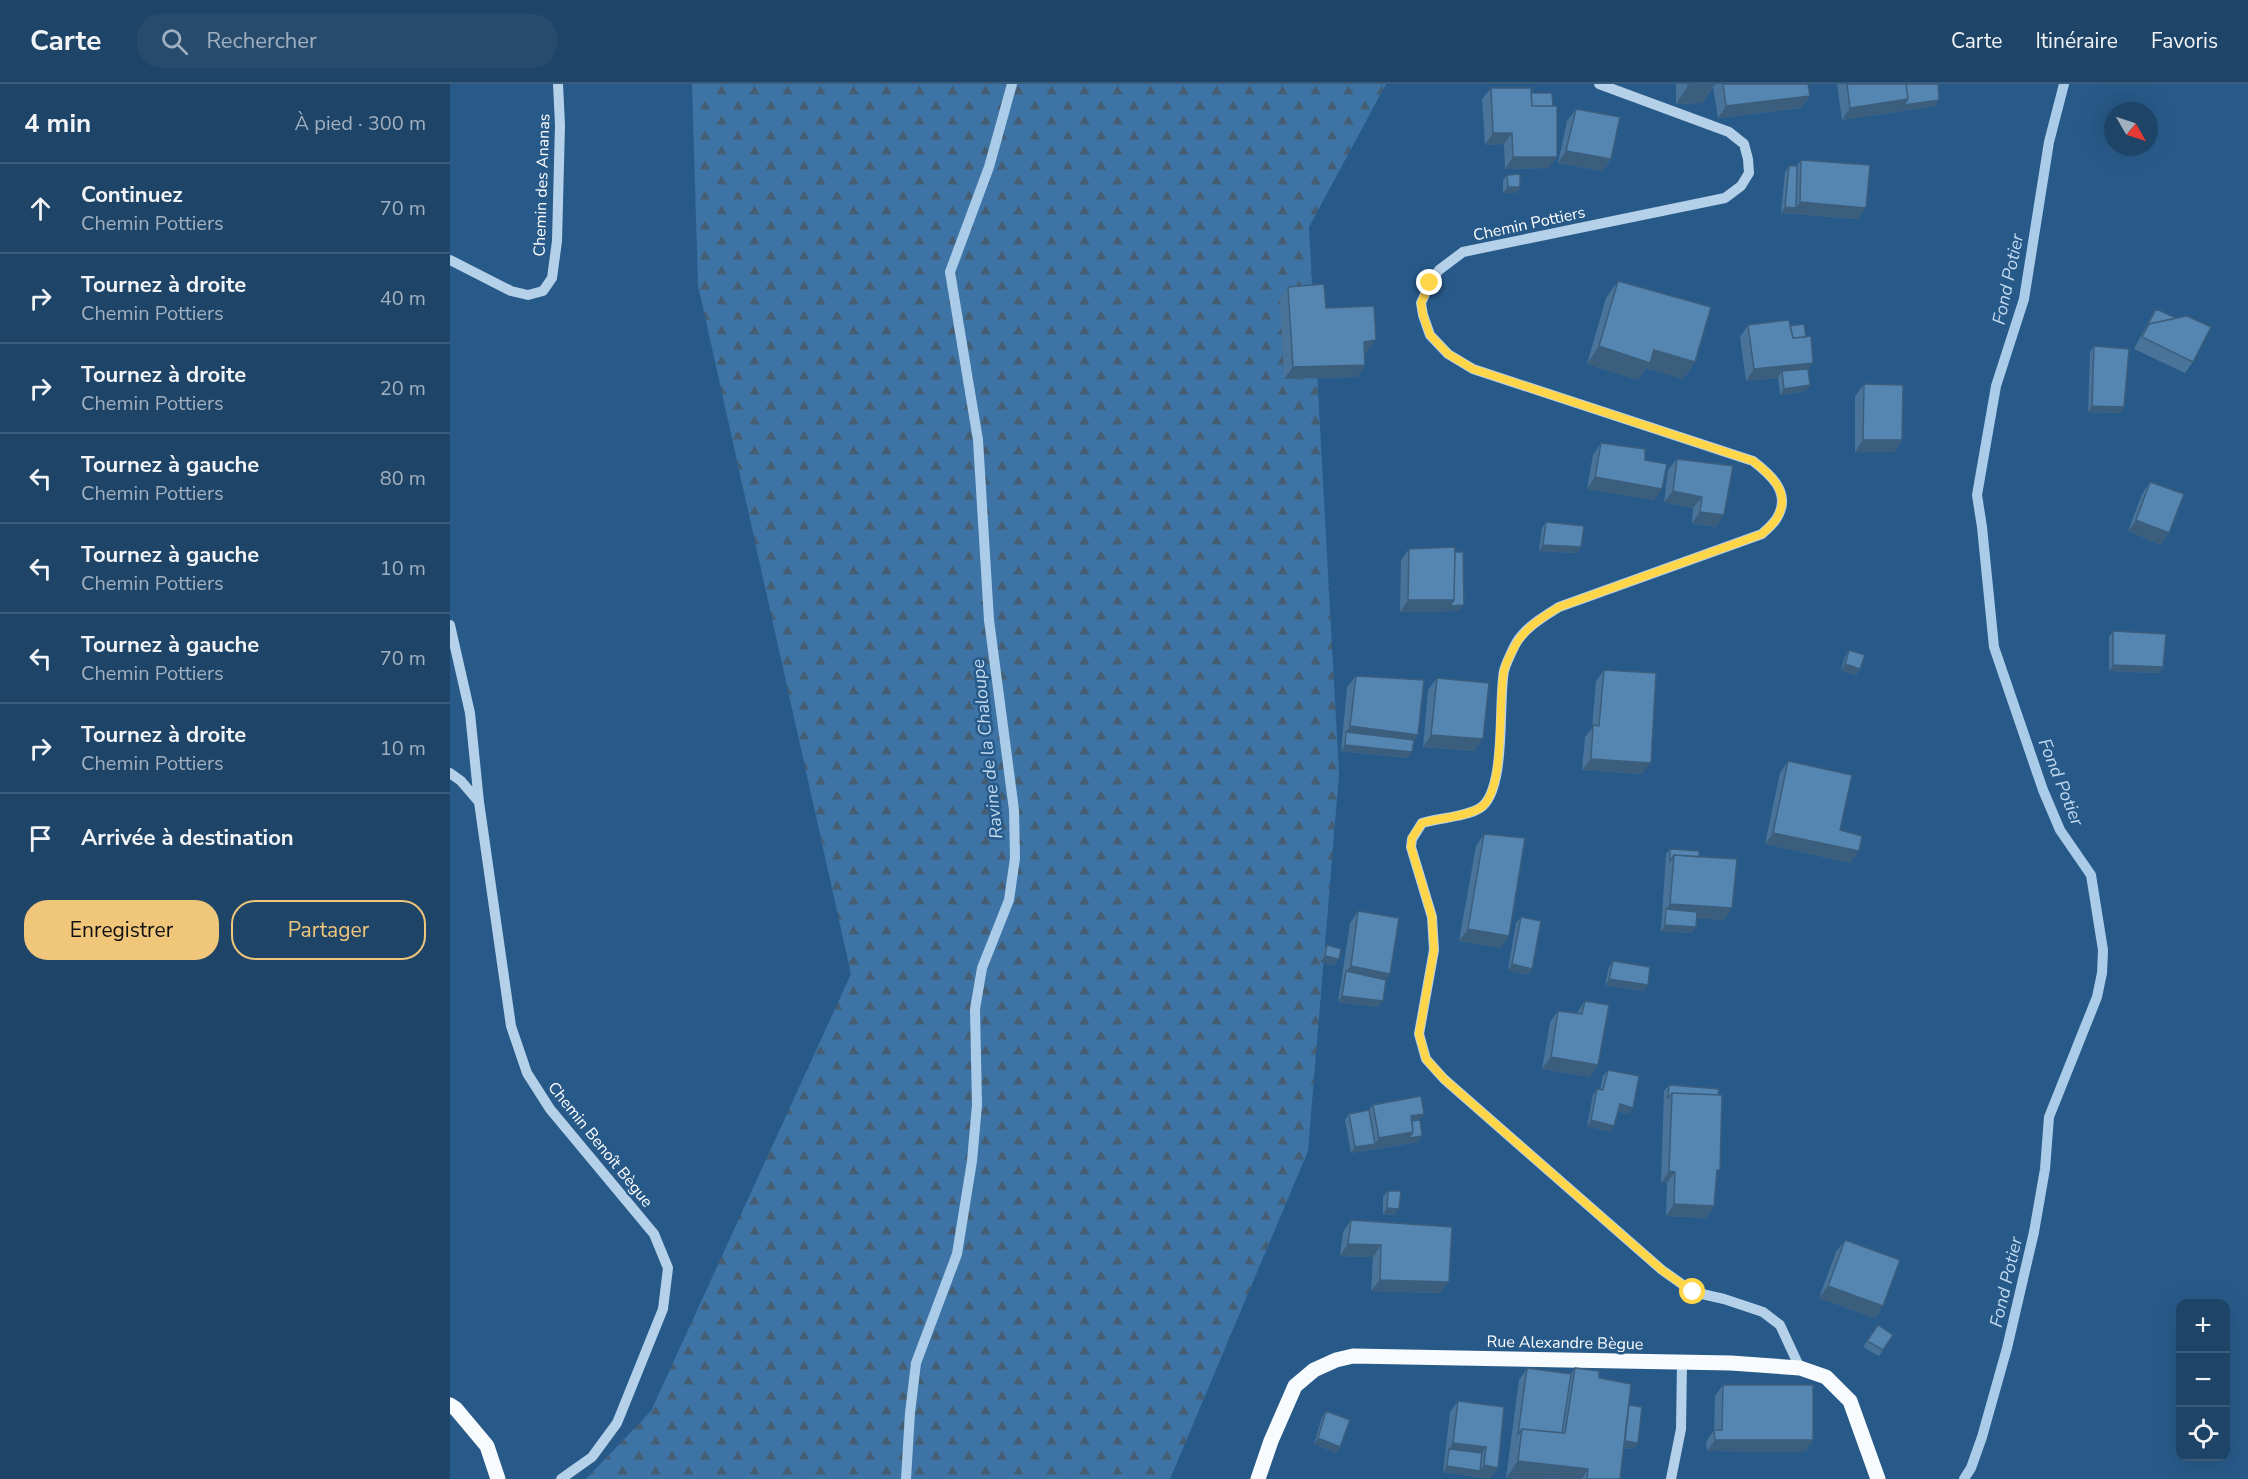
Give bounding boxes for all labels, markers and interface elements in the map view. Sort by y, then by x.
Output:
search box [137,14,557,68]
text: Carte [30,22,101,60]
icon: search [158,25,191,58]
text: Rechercher [206,26,317,56]
text: Carte [1951,27,2002,55]
text: Itinéraire [2035,27,2118,55]
text: Favoris [2151,27,2218,55]
north arrow [2104,102,2158,156]
text: 4 min [24,106,91,141]
text: À pied · 300 m [295,110,426,137]
street label: Chemin des Ananas [529,113,555,257]
text: Continuez [81,180,183,210]
icon: ahead [24,192,57,225]
text: 70 m [380,195,426,222]
street label: Chemin Pottiers [1471,201,1587,247]
text: Chemin Pottiers [81,210,224,237]
water label: Fond Potier [1987,231,2029,327]
route end [1416,269,1442,295]
text: Tournez à droite [81,270,246,300]
icon: right [24,282,57,315]
text: 40 m [380,285,426,312]
text: Chemin Pottiers [81,300,224,327]
text: Tournez à droite [81,360,246,390]
icon: right [24,372,57,405]
text: 20 m [380,375,426,402]
text: Chemin Pottiers [81,390,224,417]
text: Tournez à gauche [81,450,259,480]
icon: left [24,462,57,495]
text: 80 m [380,465,426,492]
text: Chemin Pottiers [81,480,224,507]
text: Tournez à gauche [81,540,259,570]
icon: left [24,552,57,585]
text: 10 m [380,555,426,582]
text: Chemin Pottiers [81,570,224,597]
text: Tournez à gauche [81,630,259,660]
icon: left [24,642,57,675]
text: 70 m [380,645,426,672]
water label: Ravine de la Chaloupe [966,657,1008,840]
text: Chemin Pottiers [81,660,224,687]
text: Tournez à droite [81,720,246,750]
icon: right [24,732,57,765]
text: 10 m [380,735,426,762]
water label: Fond Potier [2033,735,2090,830]
text: Chemin Pottiers [81,750,224,777]
icon: arrive [24,822,57,855]
text: Arrivée à destination [81,823,294,853]
button: Enregistrer [24,900,219,960]
button: Partager [231,900,426,960]
street label: Chemin Benoît Bègue [543,1077,658,1212]
water label: Fond Potier [1984,1234,2028,1330]
route start [1679,1278,1705,1304]
map controls [2176,1299,2230,1461]
button: + [2176,1299,2230,1353]
street label: Rue Alexandre Bègue [1486,1331,1644,1355]
button: − [2176,1353,2230,1407]
button: locate [2176,1407,2230,1461]

